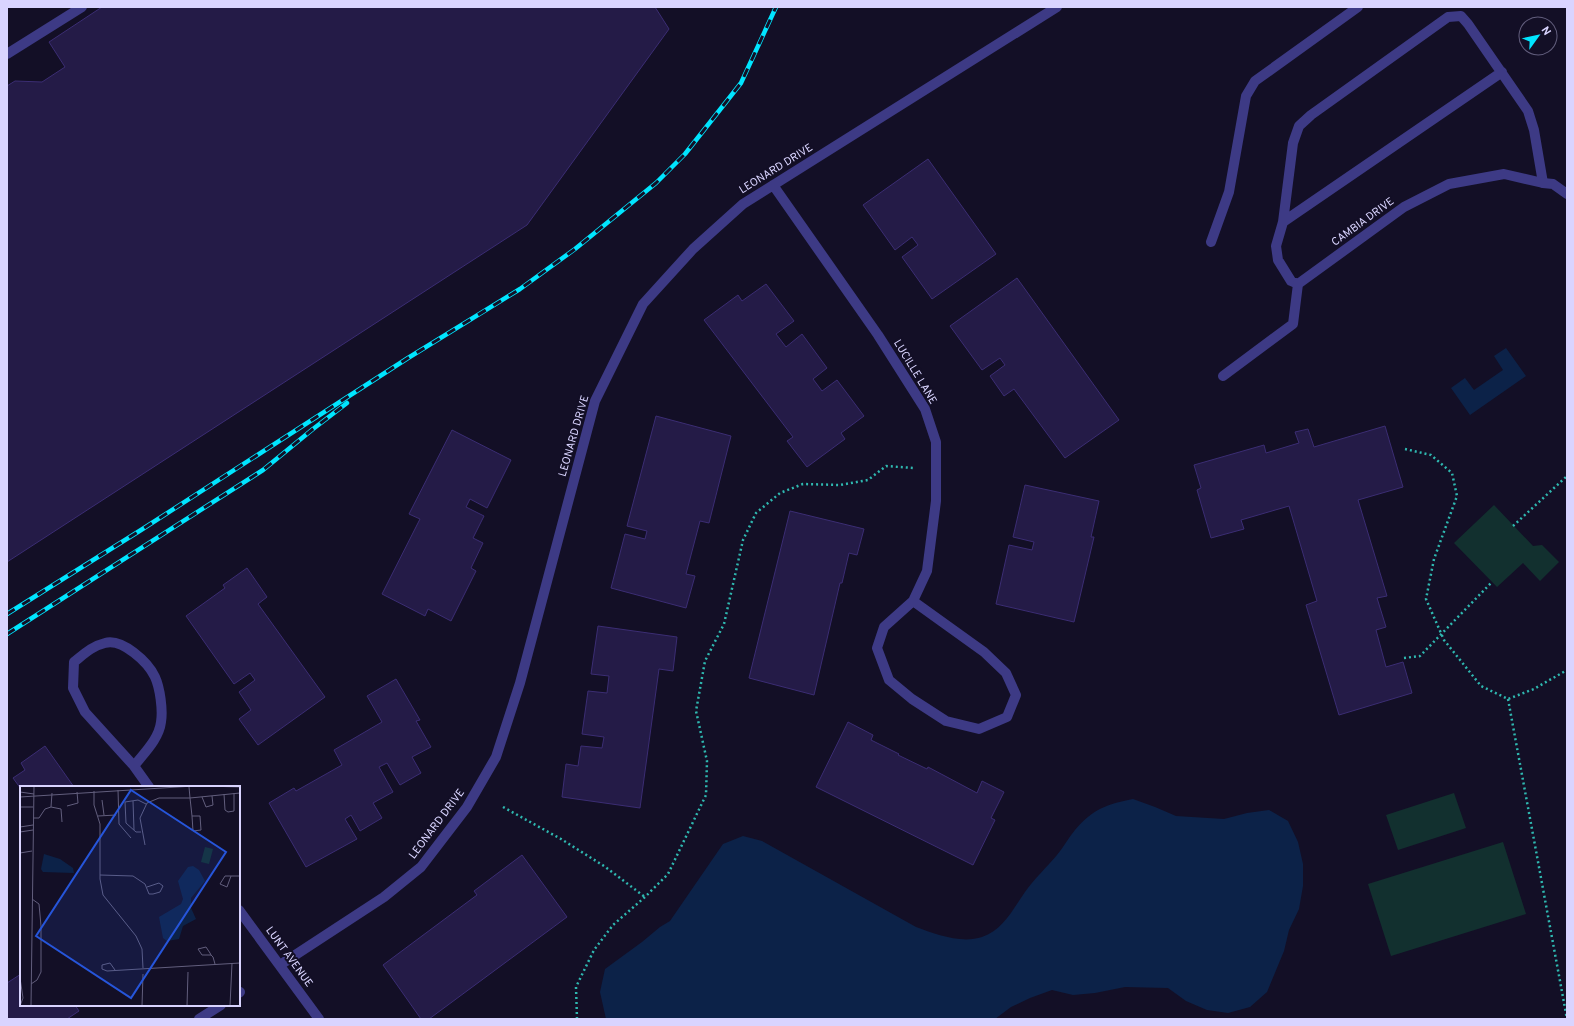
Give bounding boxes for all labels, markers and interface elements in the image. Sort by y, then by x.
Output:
north arrow [1518,16,1558,56]
text: N [1538,24,1554,38]
street label: LEONARD DRIVE [737,141,815,197]
street label: CAMBIA DRIVE [1329,195,1397,249]
street label: LUCILLE LANE [890,337,940,407]
street label: LEONARD DRIVE [556,394,592,478]
inset map [20,786,240,1006]
street label: LEONARD DRIVE [406,786,468,862]
street label: LUNT AVENUE [262,924,316,990]

